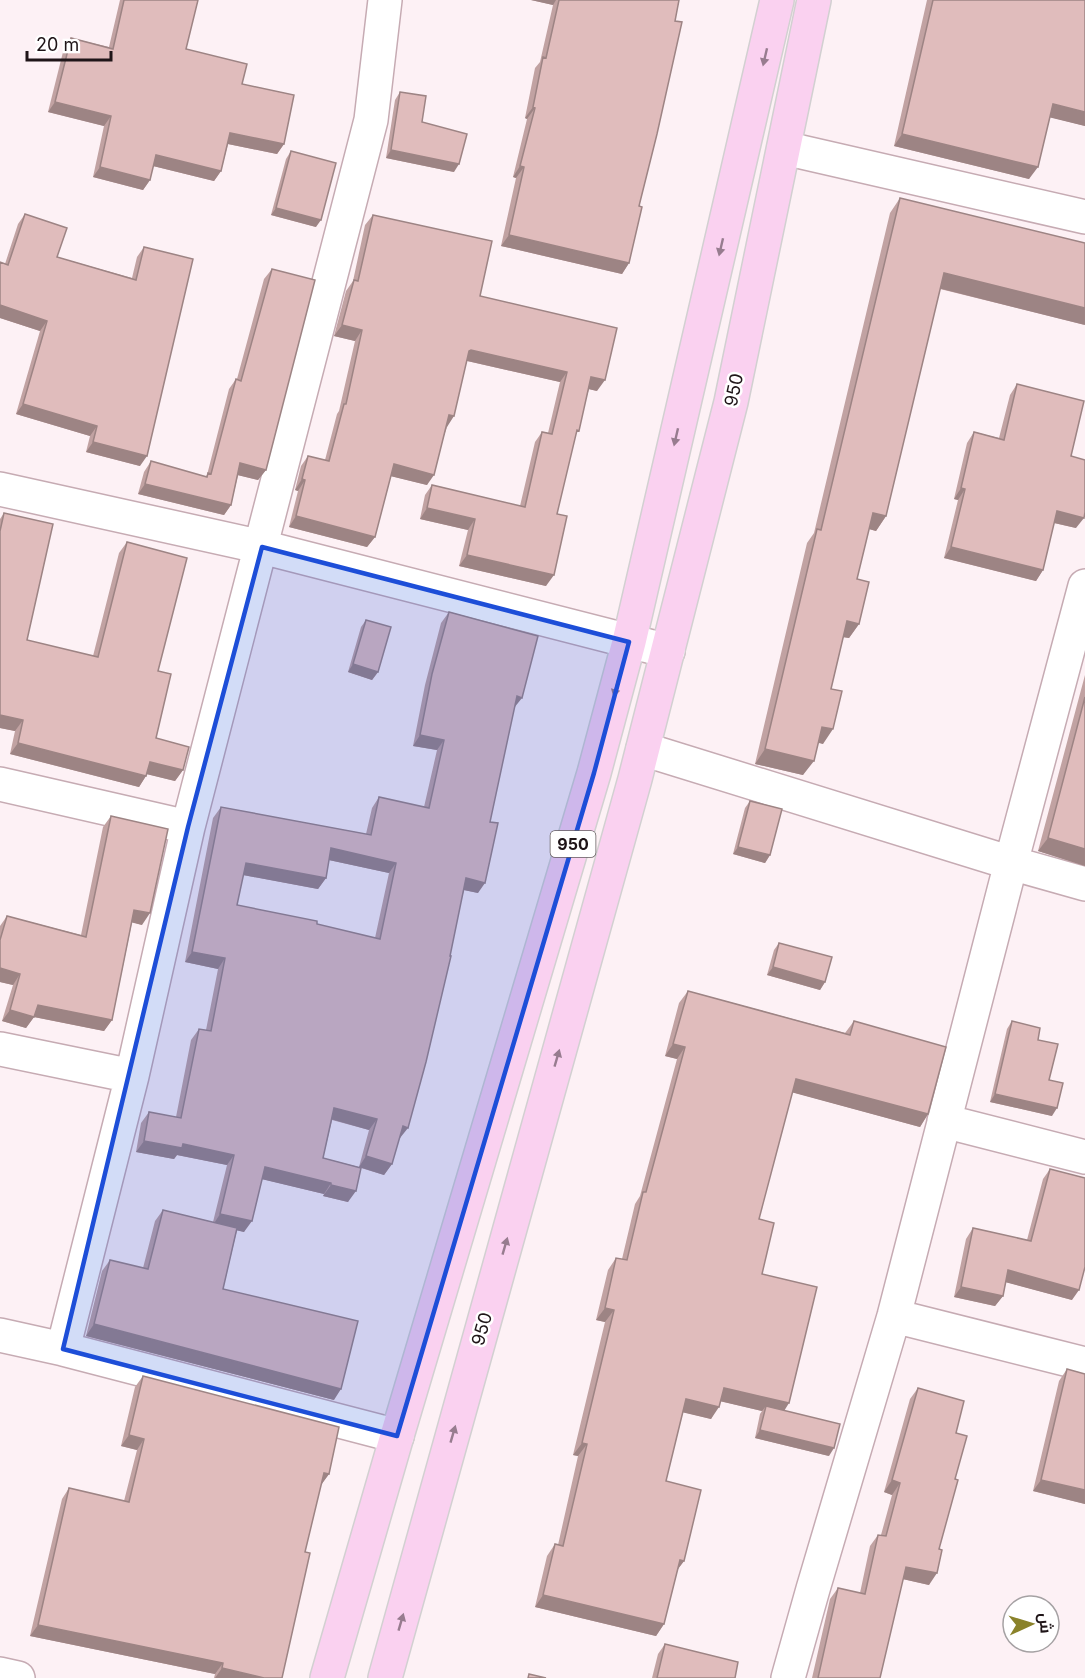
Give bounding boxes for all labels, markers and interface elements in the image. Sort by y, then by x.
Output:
scale bar [27,24,111,62]
text: 20 m [36,34,79,55]
one-way arrow [760,48,769,67]
one-way arrow [715,238,725,256]
street label: 950 [720,371,747,408]
one-way arrow [671,428,681,446]
one-way arrow [611,679,621,697]
road number: 950 [550,831,596,857]
one-way arrow [553,1049,563,1067]
one-way arrow [501,1237,510,1255]
street label: 950 [467,1310,496,1348]
one-way arrow [449,1425,458,1443]
north arrow [1001,1594,1061,1654]
text: ش [1035,1612,1057,1634]
one-way arrow [397,1613,406,1631]

